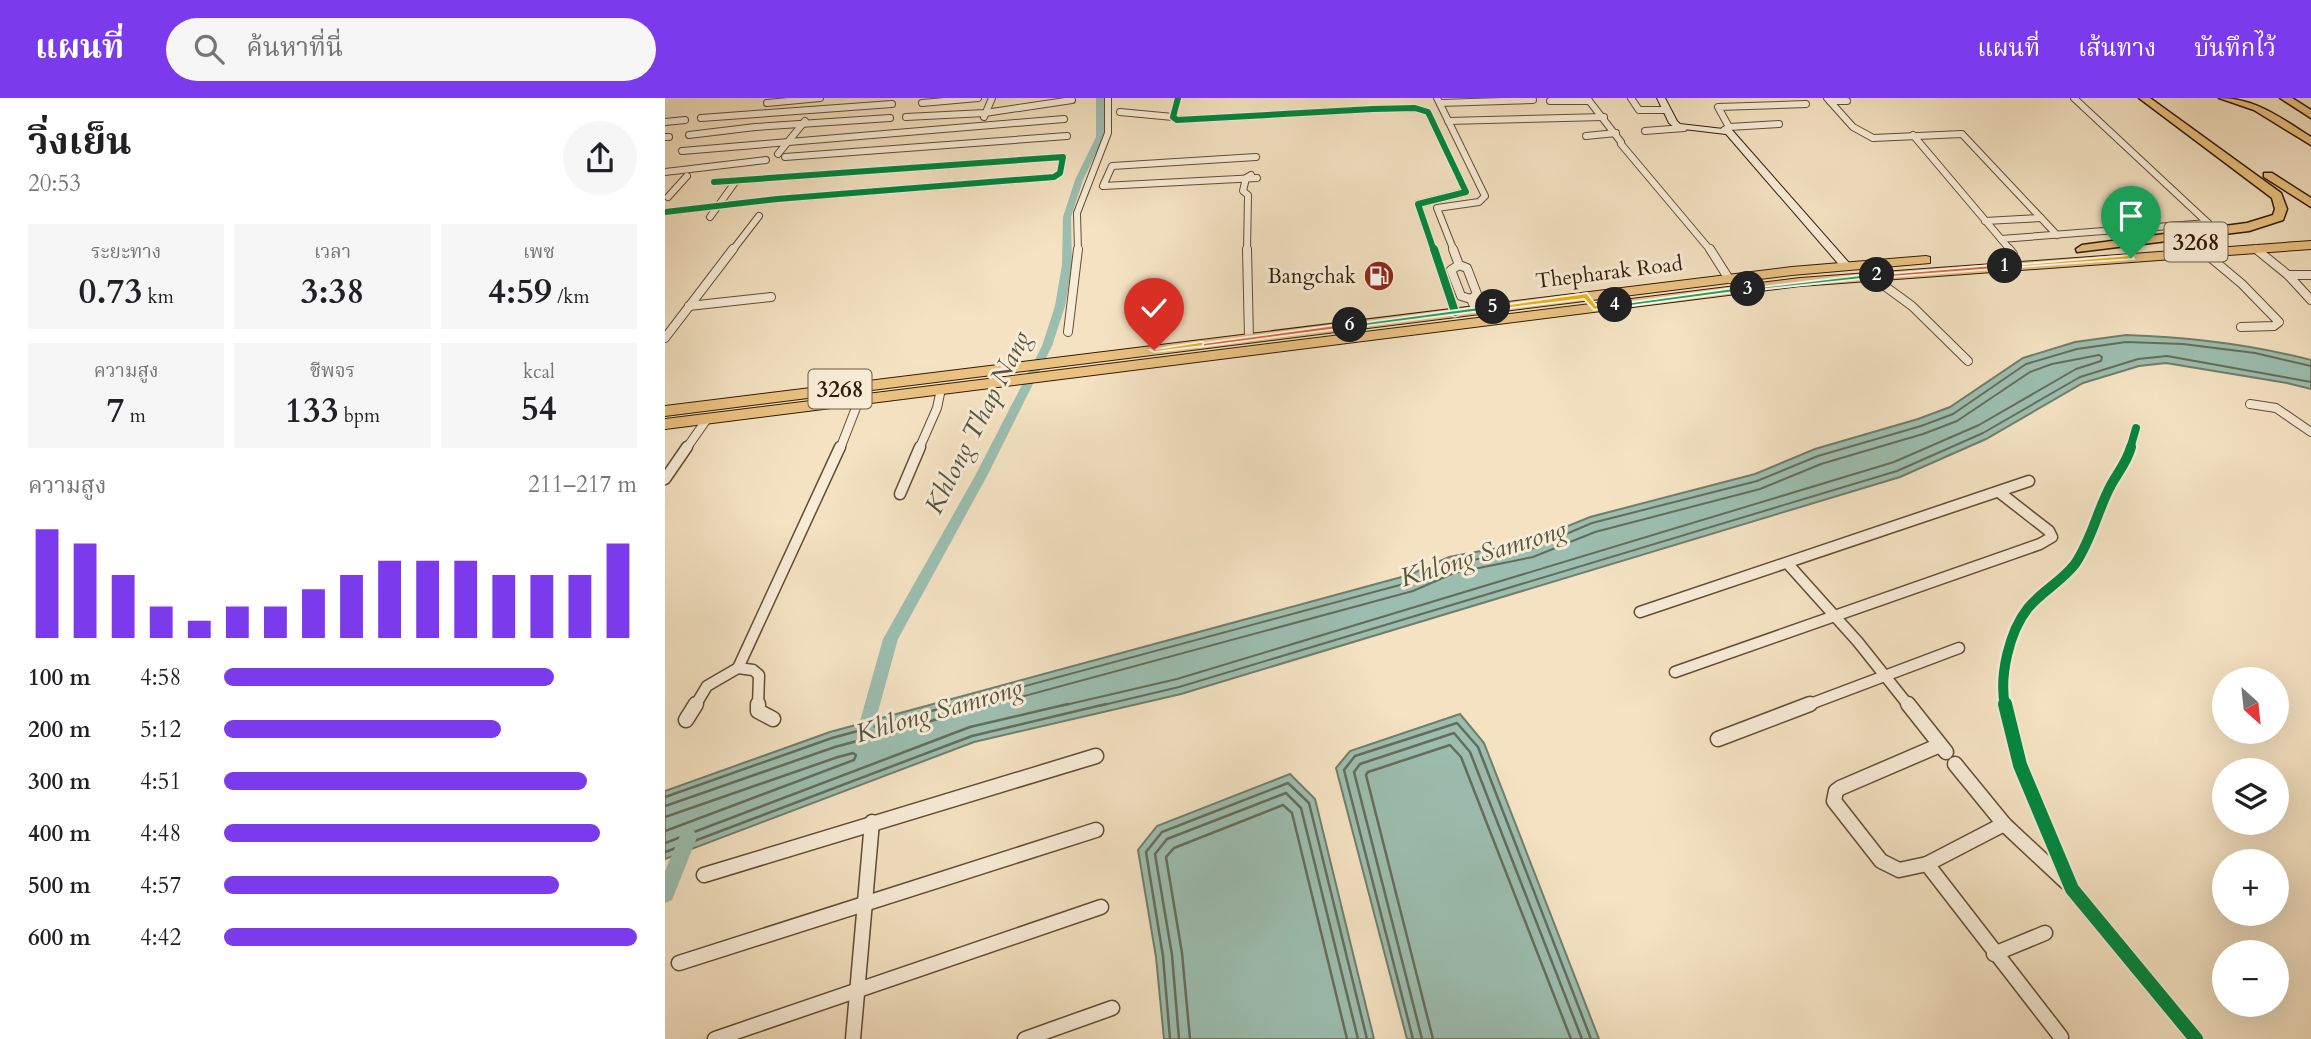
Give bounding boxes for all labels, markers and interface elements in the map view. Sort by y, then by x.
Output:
search box [166,18,656,81]
text: แผนที่ [35,25,124,70]
icon: search [190,30,228,68]
text: ค้นหาที่นี่ [246,30,343,65]
text: แผนที่ [1977,32,2040,65]
text: เส้นทาง [2078,32,2156,65]
text: บันทึกไว้ [2194,32,2276,65]
text: วิ่งเย็น [28,116,132,168]
button: share [563,121,637,195]
text: 20:53 [28,168,81,199]
pin [2101,186,2161,258]
icon: arrive [2112,197,2150,235]
road number: 3268 [2165,223,2227,262]
text: ระยะทาง [91,239,161,265]
text: เวลา [314,239,351,265]
text: เพซ [523,239,555,265]
pin: 1 [1987,248,2023,284]
street label: Thepharak Road [1534,249,1684,296]
text: 1 [2000,252,2009,278]
pin: 2 [1859,258,1895,292]
fuel station icon: Bangchak [1362,259,1396,293]
text: 2 [1872,261,1881,287]
place label: Bangchak [1268,262,1357,291]
text: 0.73 [79,268,142,316]
text: 3:38 [301,268,364,316]
text: 4:59 [488,268,552,316]
pin: 3 [1731,272,1765,306]
text: 3 [1743,275,1752,301]
pin [1124,278,1184,350]
text: km [142,284,174,310]
text: /km [552,284,590,310]
pin: 4 [1597,288,1633,322]
icon: check [1135,289,1173,327]
pin: 5 [1475,290,1511,325]
text: 4 [1610,291,1619,317]
text: 5 [1488,293,1497,319]
pin: 6 [1333,308,1367,342]
text: 6 [1345,311,1354,337]
water label: Khlong Thap Nang [916,324,1039,520]
text: ความสูง [94,358,159,384]
text: ชีพจร [310,358,355,384]
text: kcal [523,359,555,385]
road number: 3268 [809,370,871,408]
text: 54 [521,385,557,433]
text: 7 [107,387,125,435]
text: 133 [285,387,339,435]
text: m [125,403,146,429]
text: bpm [339,403,380,429]
text: 211–217 m [528,469,637,500]
text: ความสูง [28,470,106,501]
water label: Khlong Samrong [1396,511,1571,595]
text: 100 m [28,662,91,693]
text: 4:58 [140,662,181,693]
north arrow [2212,667,2289,744]
map controls [2212,667,2289,1017]
water label: Khlong Samrong [851,670,1027,751]
text: 200 m [28,714,91,745]
text: 5:12 [140,714,181,745]
button: layers [2212,758,2289,835]
text: 300 m [28,766,91,797]
text: 4:51 [140,766,181,797]
text: 400 m [28,818,91,849]
text: 4:48 [140,818,181,849]
button: + [2212,849,2289,926]
text: 500 m [28,870,91,901]
text: 4:57 [140,870,181,901]
text: 600 m [28,922,91,953]
text: 4:42 [140,922,181,953]
button: − [2212,940,2289,1017]

